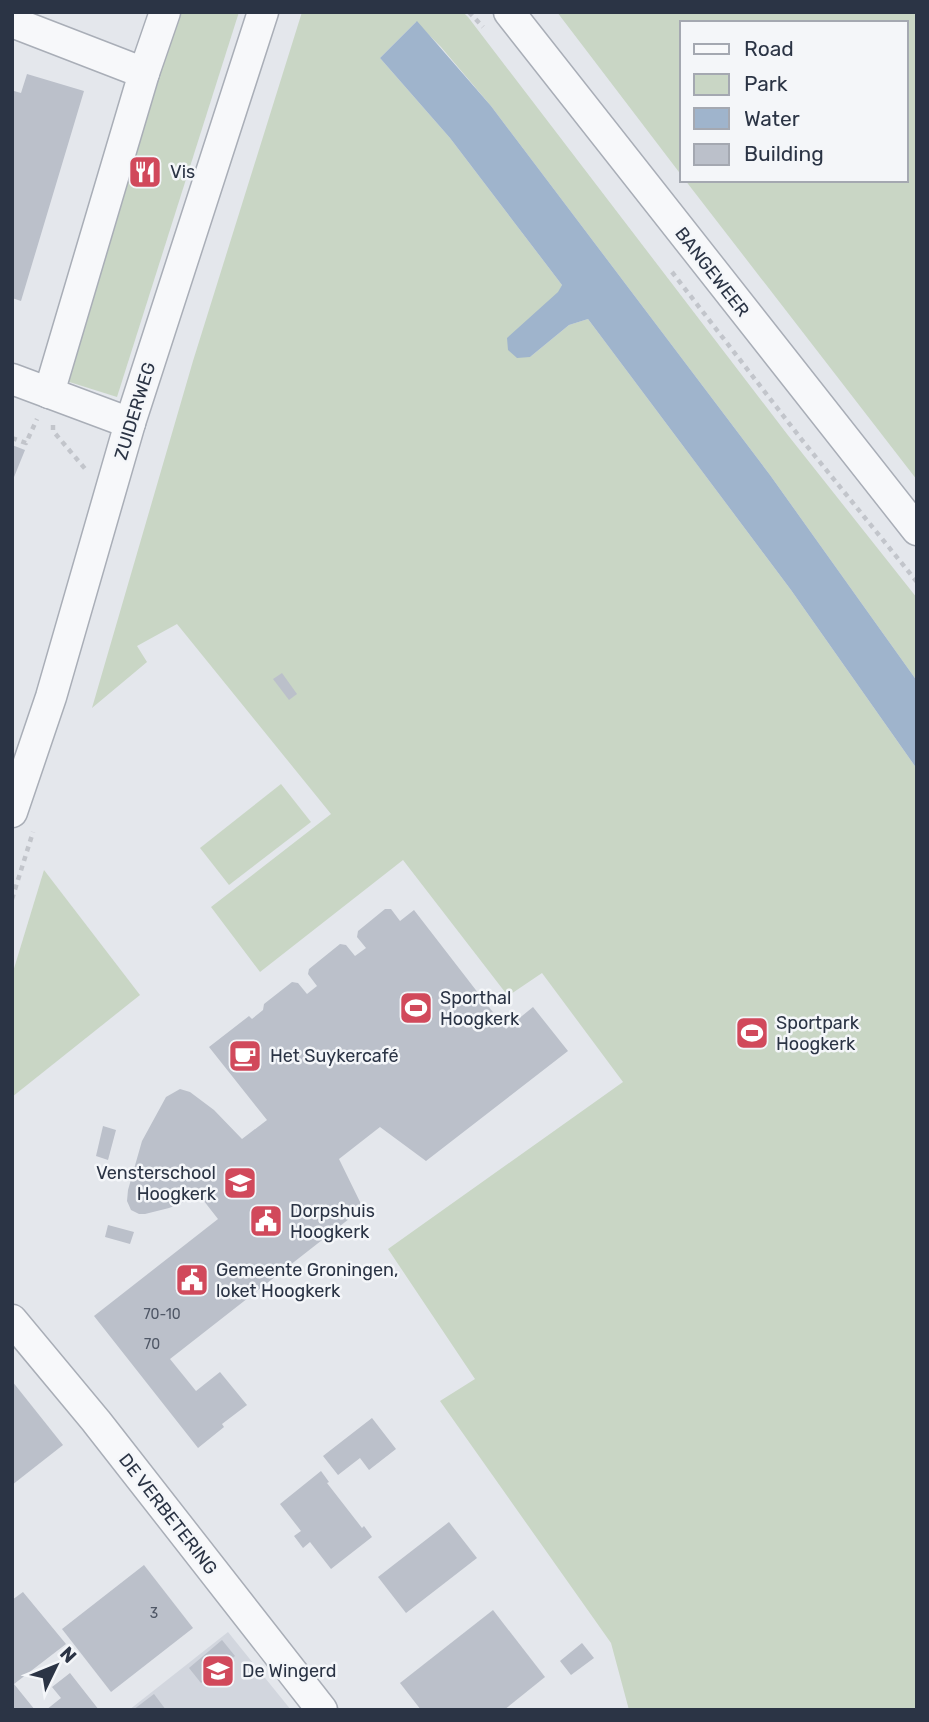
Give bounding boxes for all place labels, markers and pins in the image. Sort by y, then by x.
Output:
restaurant icon: Vis [126,153,164,191]
place label: Vis [170,161,195,183]
place label: Sporthal Hoogkerk [440,987,520,1030]
sports icon: Sporthal Hoogkerk [397,989,435,1027]
place label: Sportpark Hoogkerk [776,1012,860,1055]
sports icon: Sportpark Hoogkerk [733,1014,771,1052]
cafe icon: Het Suykercafé [226,1037,264,1075]
place label: Het Suykercafé [270,1045,399,1067]
place label: Vensterschool Hoogkerk [96,1162,217,1205]
school or university icon: Vensterschool Hoogkerk [221,1164,259,1202]
place label: Dorpshuis Hoogkerk [290,1200,375,1243]
public building icon: Dorpshuis Hoogkerk [247,1202,285,1240]
place label: Gemeente Groningen, loket Hoogkerk [216,1259,398,1302]
public building icon: Gemeente Groningen, loket Hoogkerk [173,1261,211,1299]
school or university icon: De Wingerd [199,1652,237,1690]
place label: De Wingerd [242,1660,336,1682]

